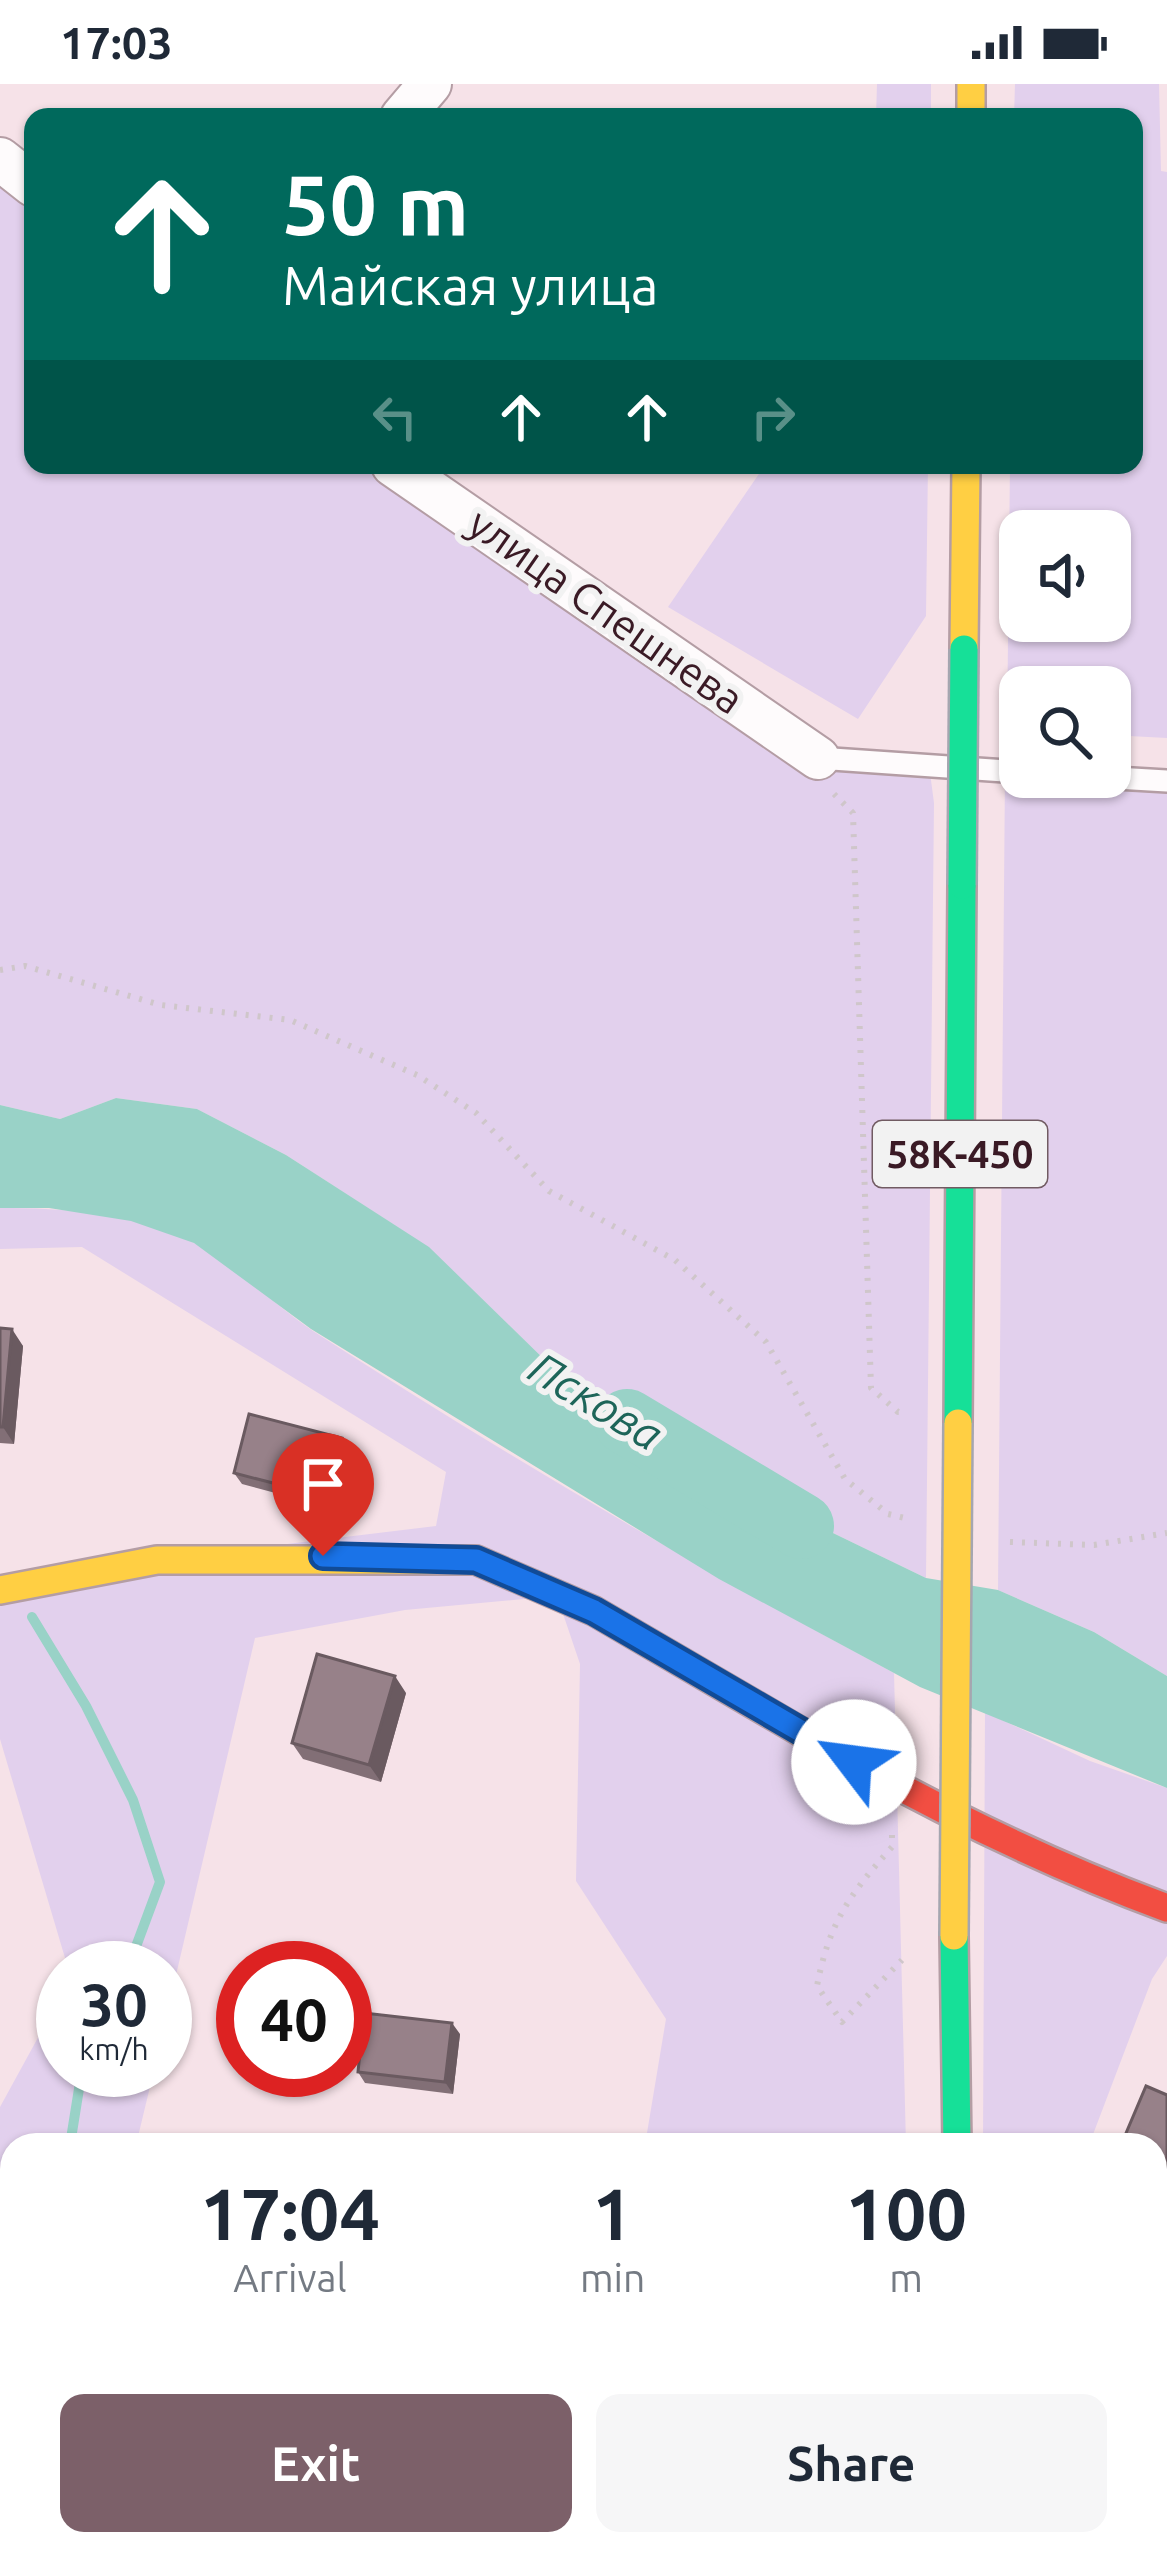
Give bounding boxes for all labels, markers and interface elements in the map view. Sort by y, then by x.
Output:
text: 17:03 [60,17,173,68]
icon: ahead [84,156,240,312]
text: 50 m [282,157,469,251]
text: Майская улица [282,255,659,315]
icon: left [362,384,428,450]
icon: ahead [488,384,554,450]
icon: ahead [614,384,680,450]
icon: right [740,384,806,450]
street label: улица Спешнева [460,498,753,723]
map controls [999,510,1131,798]
button: sound [999,510,1131,642]
button: search [999,666,1131,798]
road number: 58К-450 [873,1121,1047,1187]
water label: Пскова [521,1341,672,1460]
pin [272,1433,374,1556]
icon: arrive [290,1451,356,1517]
position arrow [791,1699,917,1825]
speed limit sign: 40 [216,1941,372,2097]
text: 30 [80,1970,148,2037]
text: km/h [79,2032,149,2066]
text: 17:04 [200,2173,380,2254]
text: 1 [592,2173,633,2254]
text: 100 [845,2173,967,2254]
text: Arrival [233,2256,347,2299]
text: min [580,2256,645,2299]
text: m [889,2256,923,2299]
button: Exit [60,2394,572,2532]
button: Share [596,2394,1107,2532]

